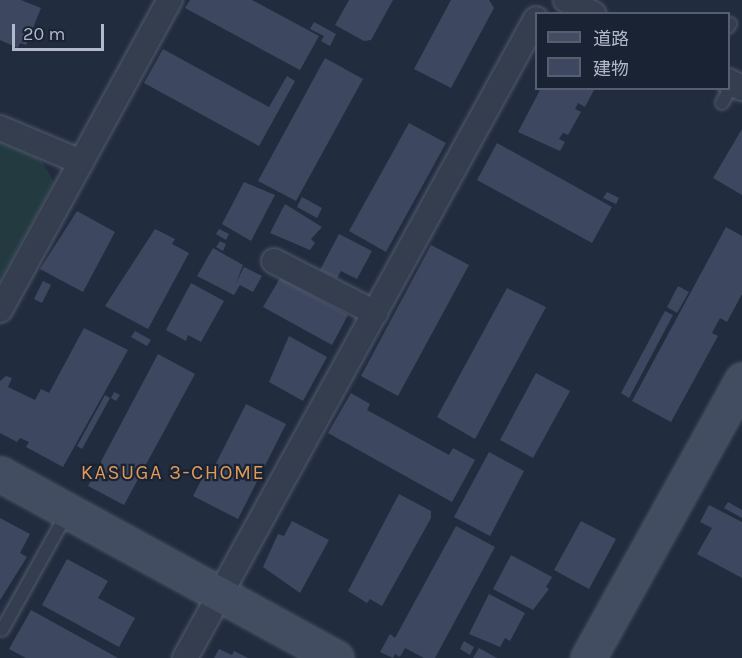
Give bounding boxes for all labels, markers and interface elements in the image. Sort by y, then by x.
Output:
scale bar [15,12,106,50]
legend [535,12,730,90]
text: 20 m [23,23,65,45]
text: 道路 [593,28,629,50]
text: 建物 [593,58,629,80]
district label: KASUGA 3-CHOME [81,460,265,484]

